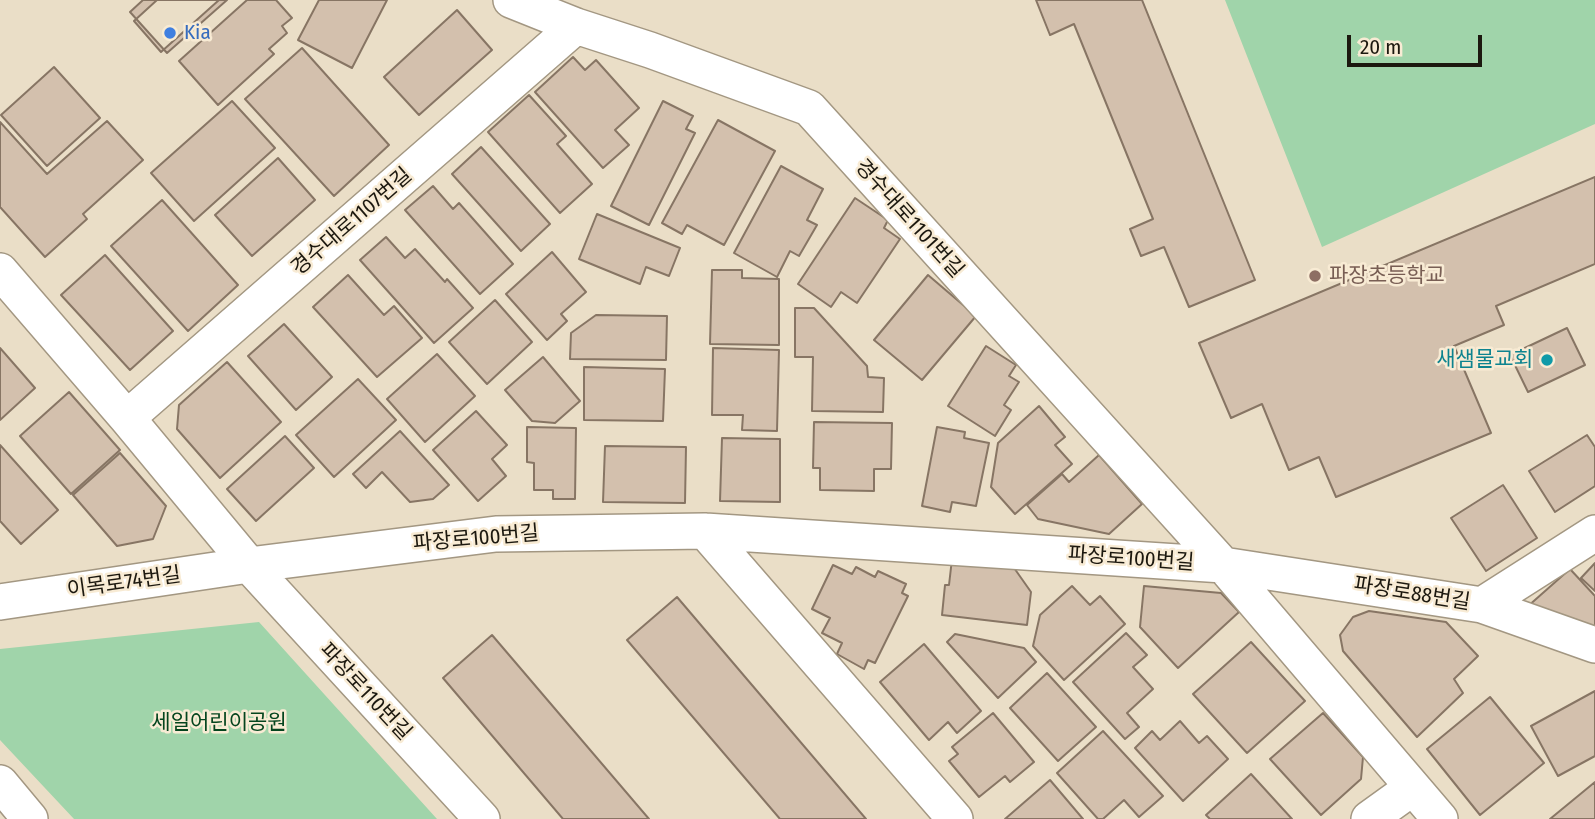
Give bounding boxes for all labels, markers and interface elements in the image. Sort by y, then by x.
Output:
place label: Kia [184,20,211,46]
scale bar [1350,21,1485,65]
marker: Kia [162,25,178,41]
text: 20 m [1360,34,1401,60]
street label: 경수대로1101번길 [849,155,969,283]
street label: 경수대로1107번길 [287,163,417,281]
place label: 파장초등학교 [1329,263,1445,289]
marker: 파장초등학교 [1307,268,1323,284]
place label: 새샘물교회 [1436,347,1533,373]
marker: 새샘물교회 [1539,352,1555,368]
street label: 파장로100번길 [412,521,540,557]
street label: 파장로100번길 [1067,542,1195,576]
street label: 이목로74번길 [66,563,182,603]
street label: 파장로88번길 [1352,572,1472,616]
street label: 파장로110번길 [314,638,416,746]
park label: 세일어린이공원 [151,710,287,736]

